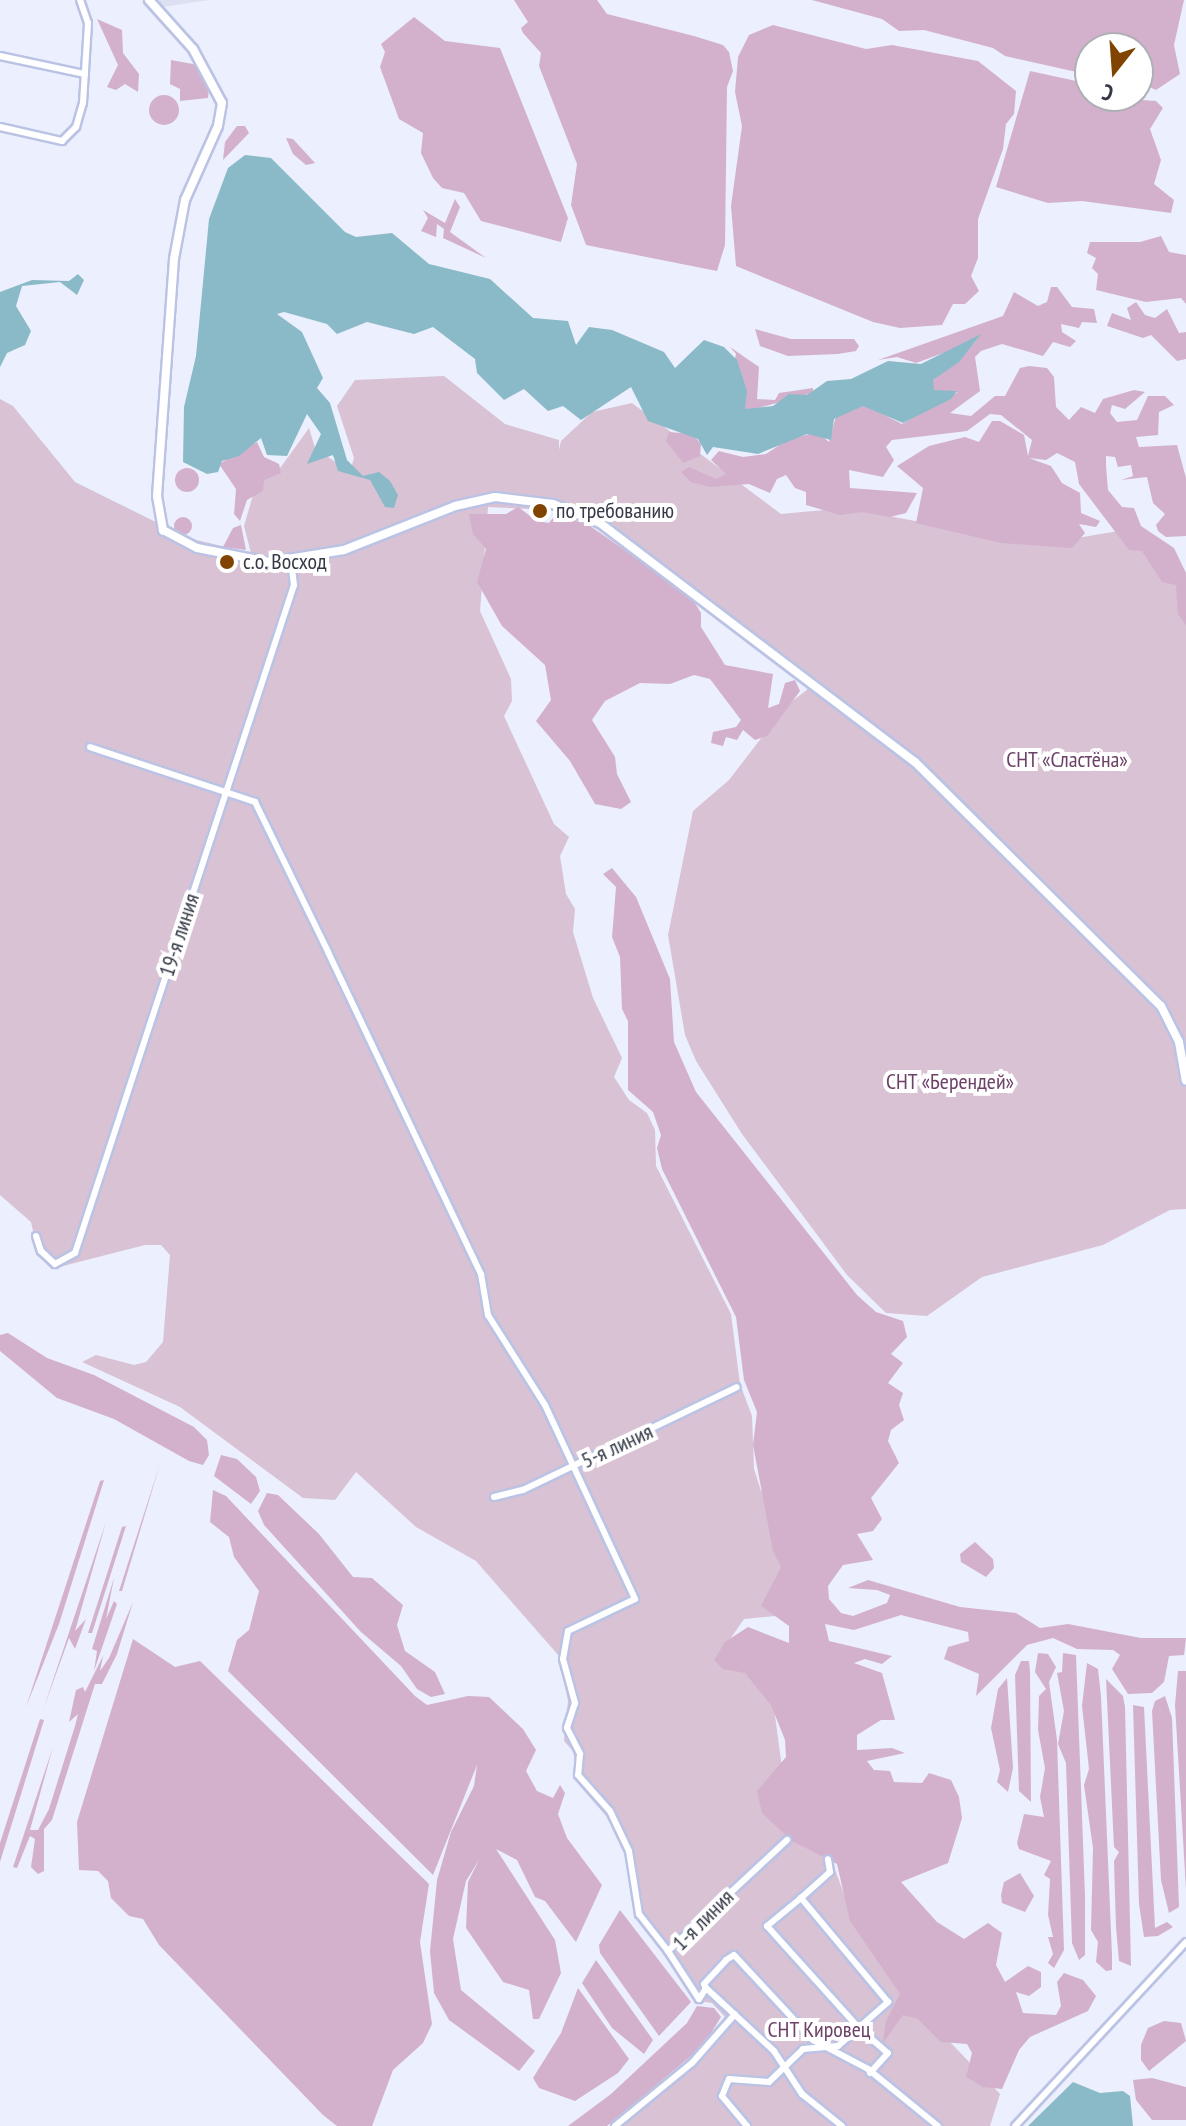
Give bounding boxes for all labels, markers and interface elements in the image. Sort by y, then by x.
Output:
north arrow [1074,32,1154,112]
text: С [1099,78,1116,108]
place label: по требованию [556,498,674,524]
marker: по требованию [531,502,549,520]
place label: с.о. Восход [243,549,328,575]
marker: с.о. Восход [218,553,236,571]
park label: СНТ «Сластёна» [1006,747,1128,773]
street label: 19-я линия [153,890,205,980]
park label: СНТ «Берендей» [886,1069,1014,1095]
street label: 5-я линия [577,1418,657,1474]
street label: 1-я линия [667,1884,739,1956]
park label: СНТ Кировец [767,2017,871,2043]

